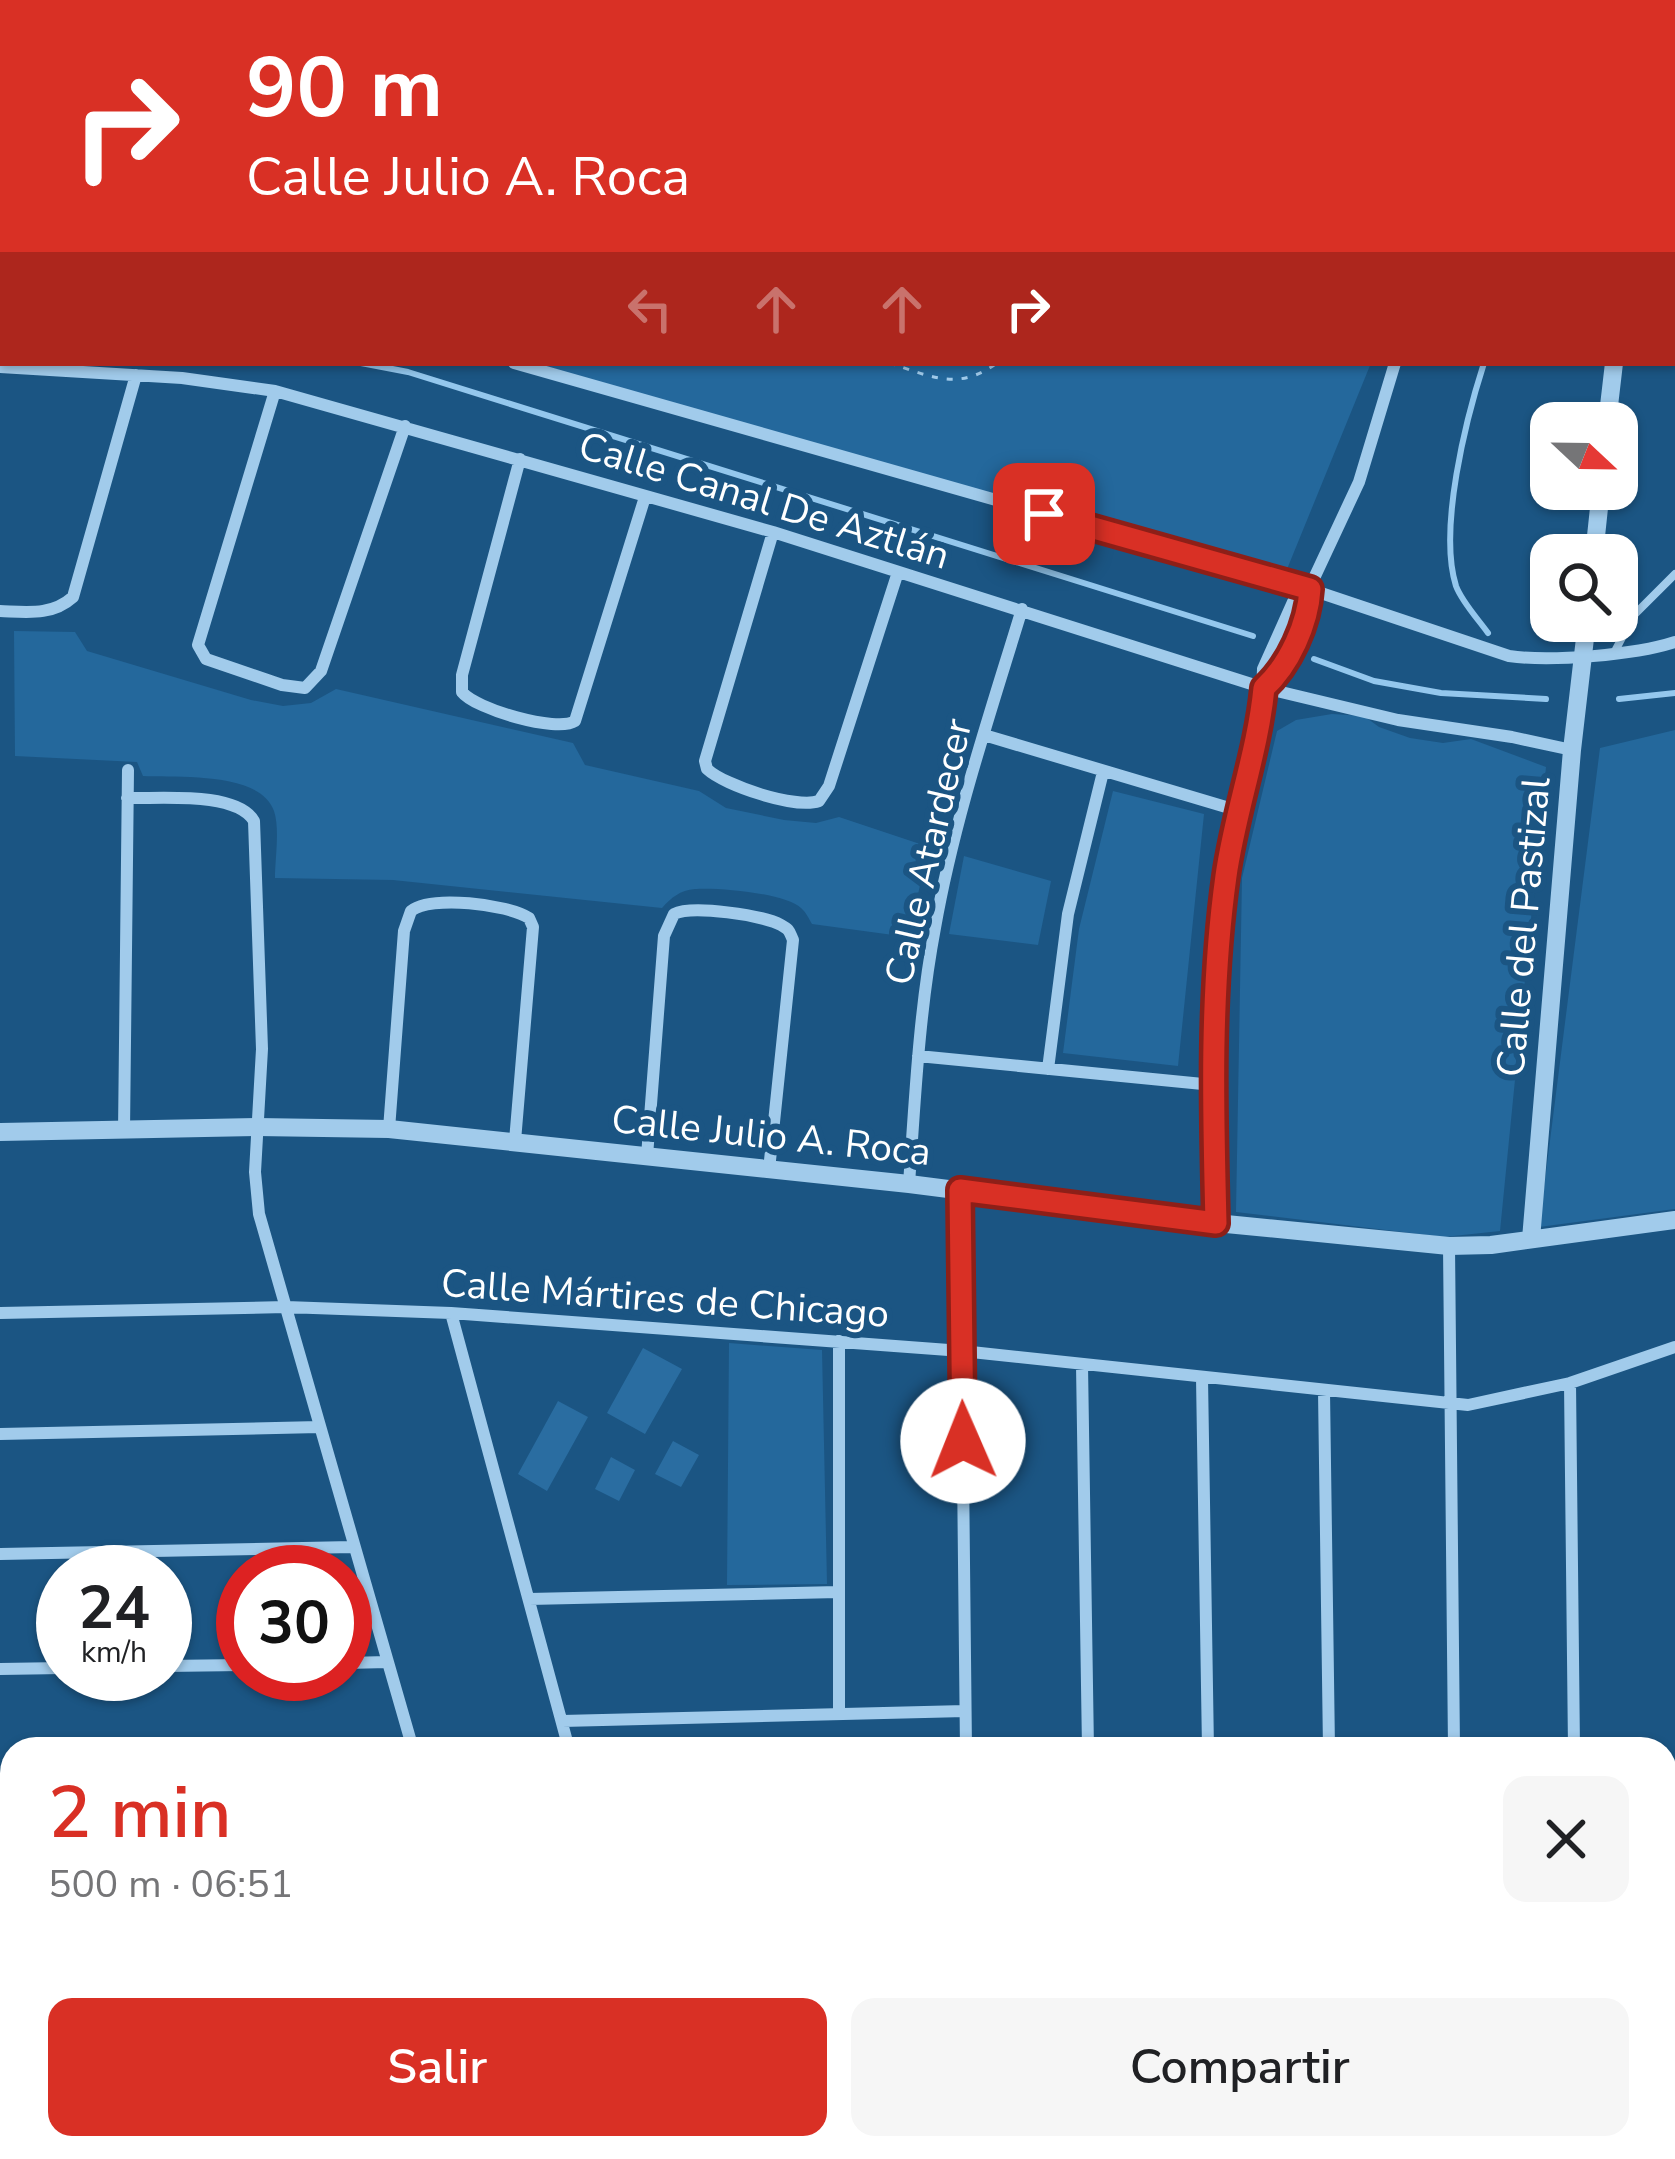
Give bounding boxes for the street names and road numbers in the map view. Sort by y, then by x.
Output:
street label: Calle Canal De Aztlán [572,419,956,583]
street label: Calle Atardecer [873,714,985,990]
street label: Calle del Pastizal [1484,774,1564,1079]
street label: Calle Julio A. Roca [609,1093,933,1179]
street label: Calle Mártires de Chicago [439,1257,891,1341]

